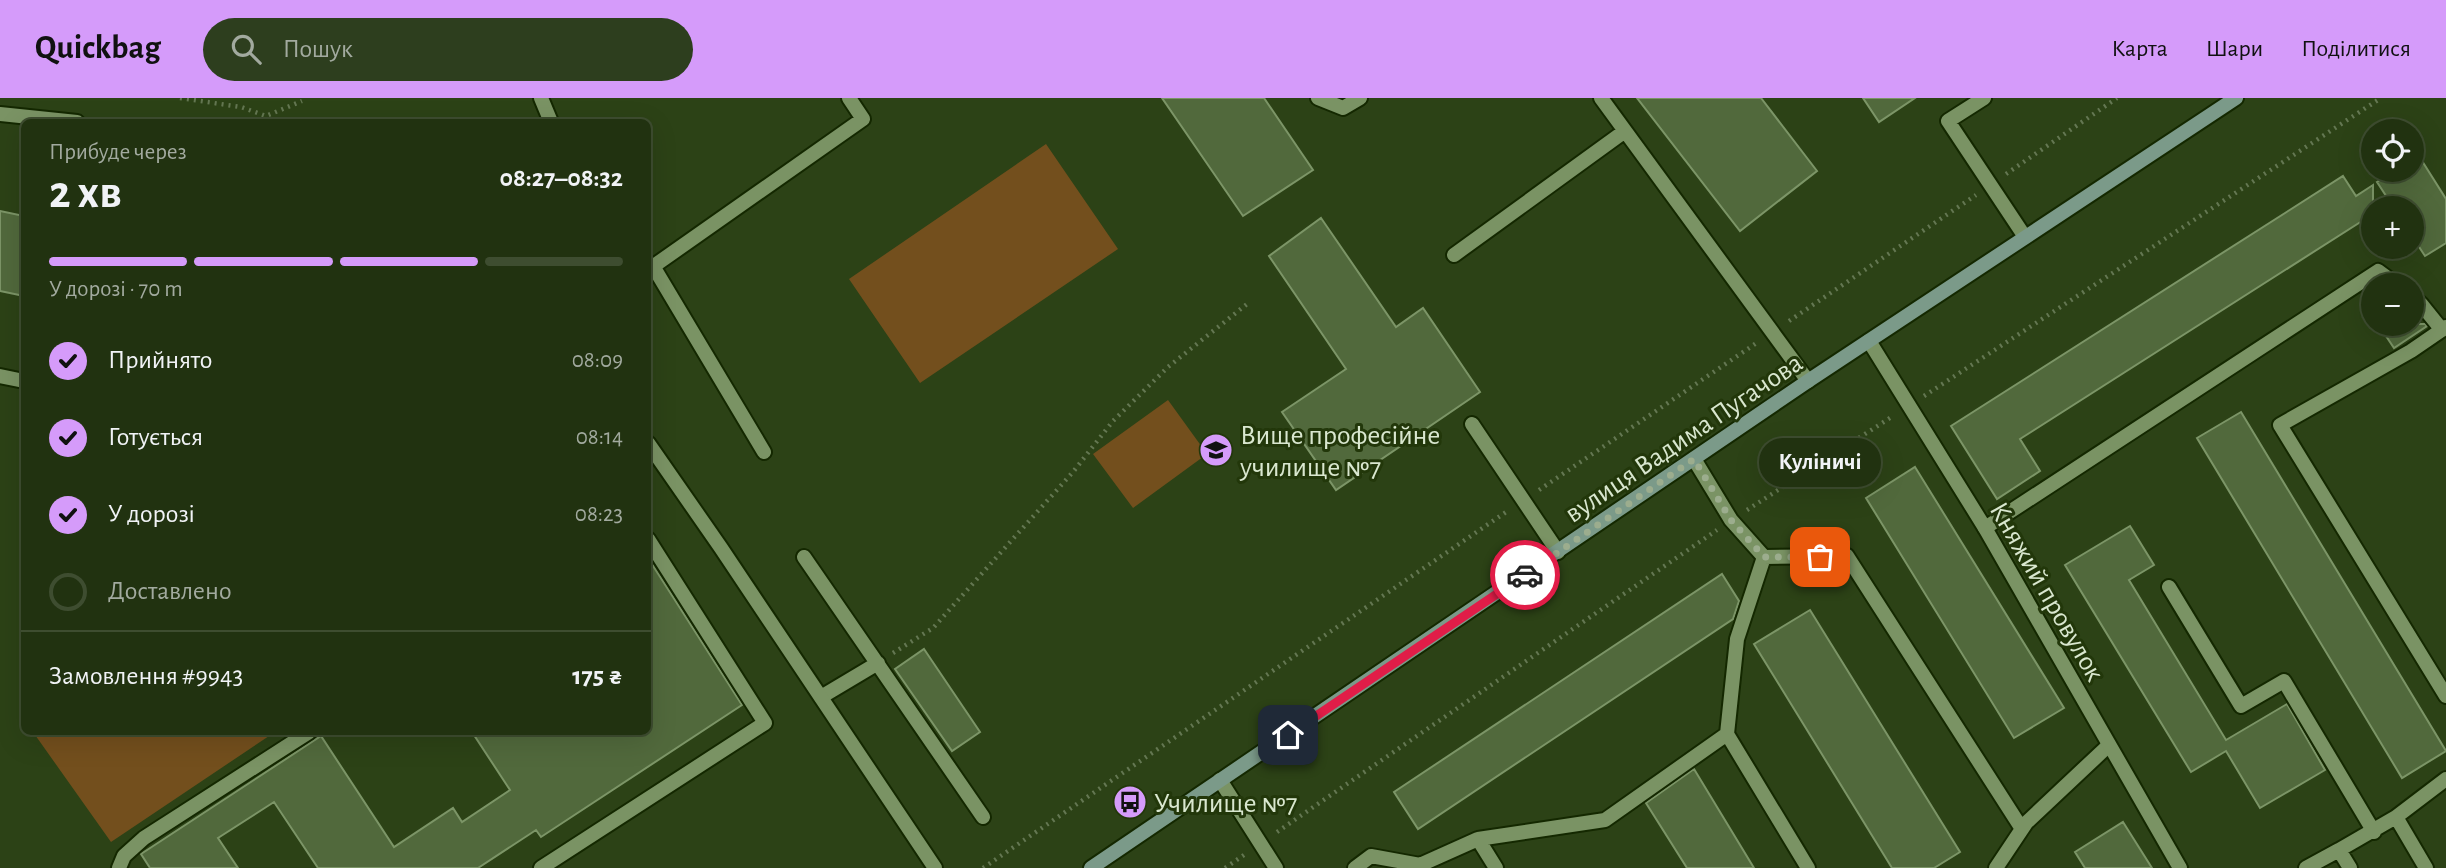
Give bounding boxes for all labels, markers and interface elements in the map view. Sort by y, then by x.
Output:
search box [203,18,693,81]
icon: search [227,30,265,68]
text: Quickbag [35,32,161,65]
text: Пошук [283,36,353,62]
text: Карта [2111,37,2168,61]
text: Шари [2206,37,2263,61]
text: Поділитися [2301,37,2411,61]
map controls [2361,119,2424,336]
button: locate [2361,119,2424,182]
text: Прибуде через [49,141,187,164]
text: 08:27–08:32 [499,165,623,191]
text: 2 хв [49,170,122,216]
button: + [2361,196,2424,259]
button: − [2361,273,2424,336]
text: У дорозі · 70 m [49,278,183,301]
icon: check [49,342,87,380]
text: Прийнято [108,347,212,373]
text: 08:09 [572,349,623,372]
street label: вулиця Вадима Пугачова [1560,349,1808,529]
icon: check [49,419,87,457]
place label: Вище професійне училище №7 [1239,422,1440,482]
text: Готується [108,424,203,450]
text: 08:14 [576,426,623,449]
school or university icon: Вище професійне училище №7 [1197,431,1235,469]
callout: Куліничі [1759,438,1881,487]
text: Куліничі [1779,451,1861,474]
icon: check [49,496,87,534]
street label: Княжий провулок [1984,498,2109,686]
text: У дорозі [108,501,195,527]
text: 08:23 [575,503,623,526]
pin [1790,527,1850,587]
icon: bag [1801,538,1839,576]
courier [1490,540,1560,610]
icon: car [1506,556,1544,594]
text: Доставлено [108,578,232,604]
text: Замовлення #9943 [49,663,243,689]
text: 175 ₴ [572,663,623,689]
pin [1258,705,1318,765]
icon: home [1269,716,1307,754]
bus stop icon: Училище №7 [1111,783,1149,821]
place label: Училище №7 [1154,790,1297,818]

